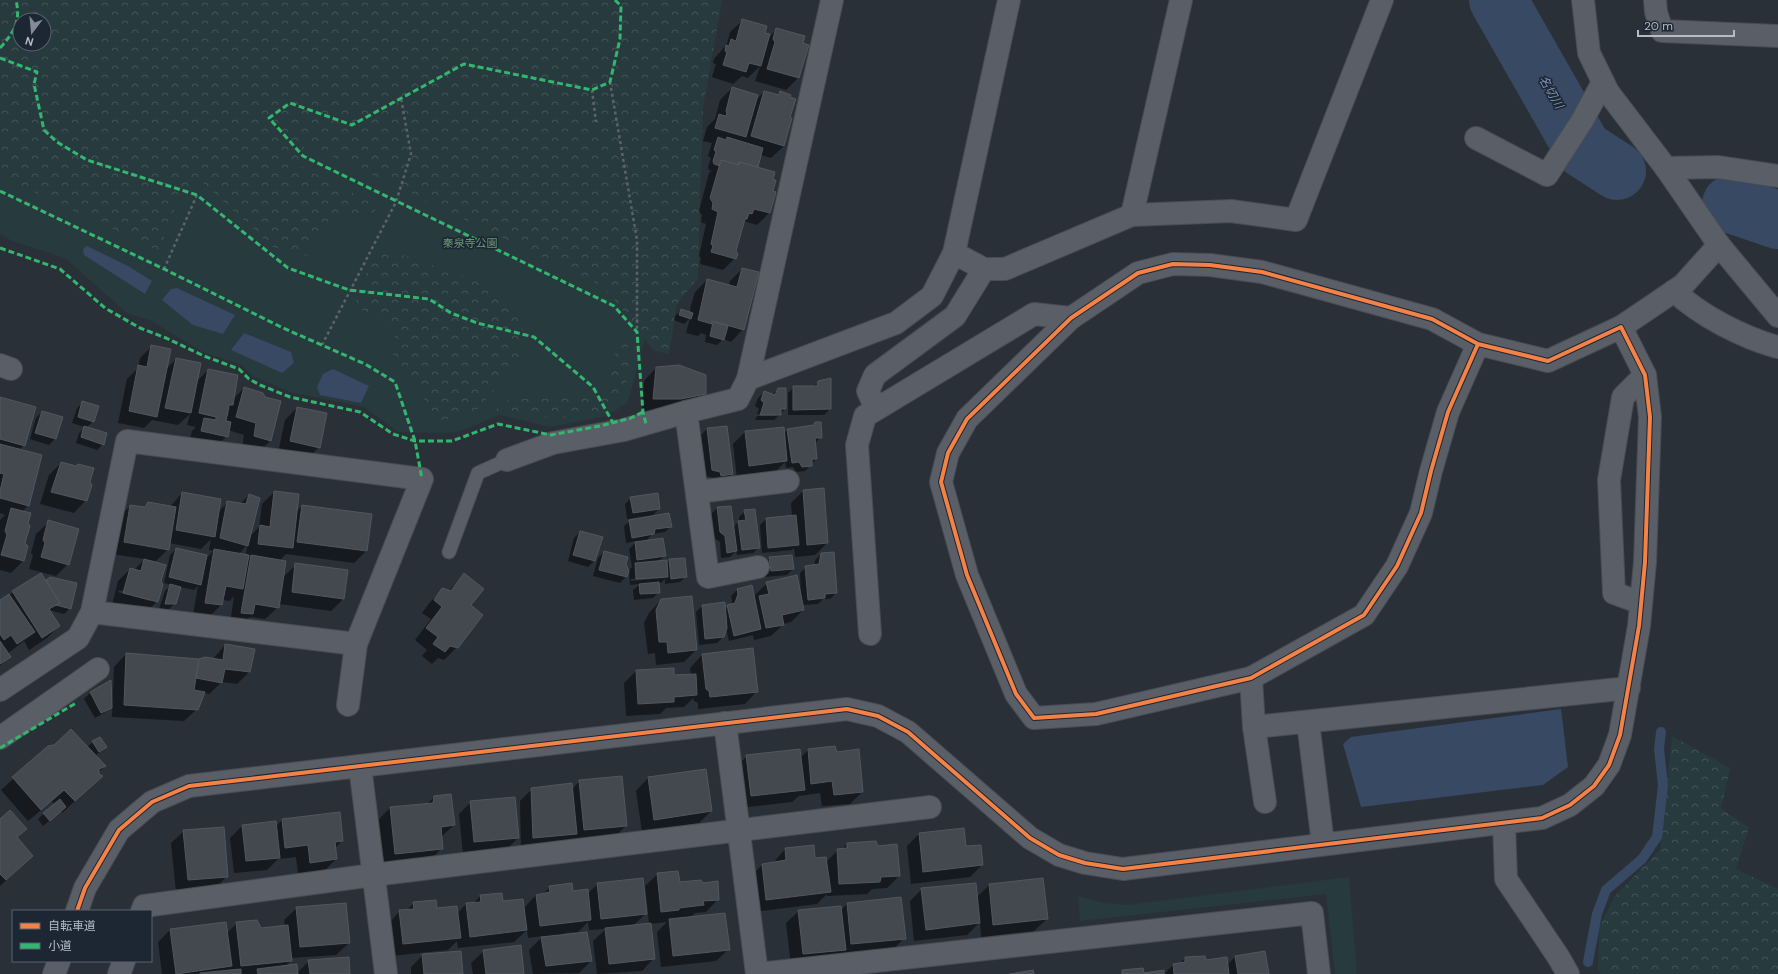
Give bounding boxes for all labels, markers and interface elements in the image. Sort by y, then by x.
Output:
north arrow [12,12,52,52]
scale bar [1638,12,1734,38]
text: 20 m [1644,18,1673,34]
text: N [23,34,35,49]
water label: 名切川 [1535,72,1568,113]
park label: 秦泉寺公園 [443,236,498,250]
legend [12,910,152,962]
text: 自転車道 [48,918,96,934]
text: 小道 [48,938,72,954]

